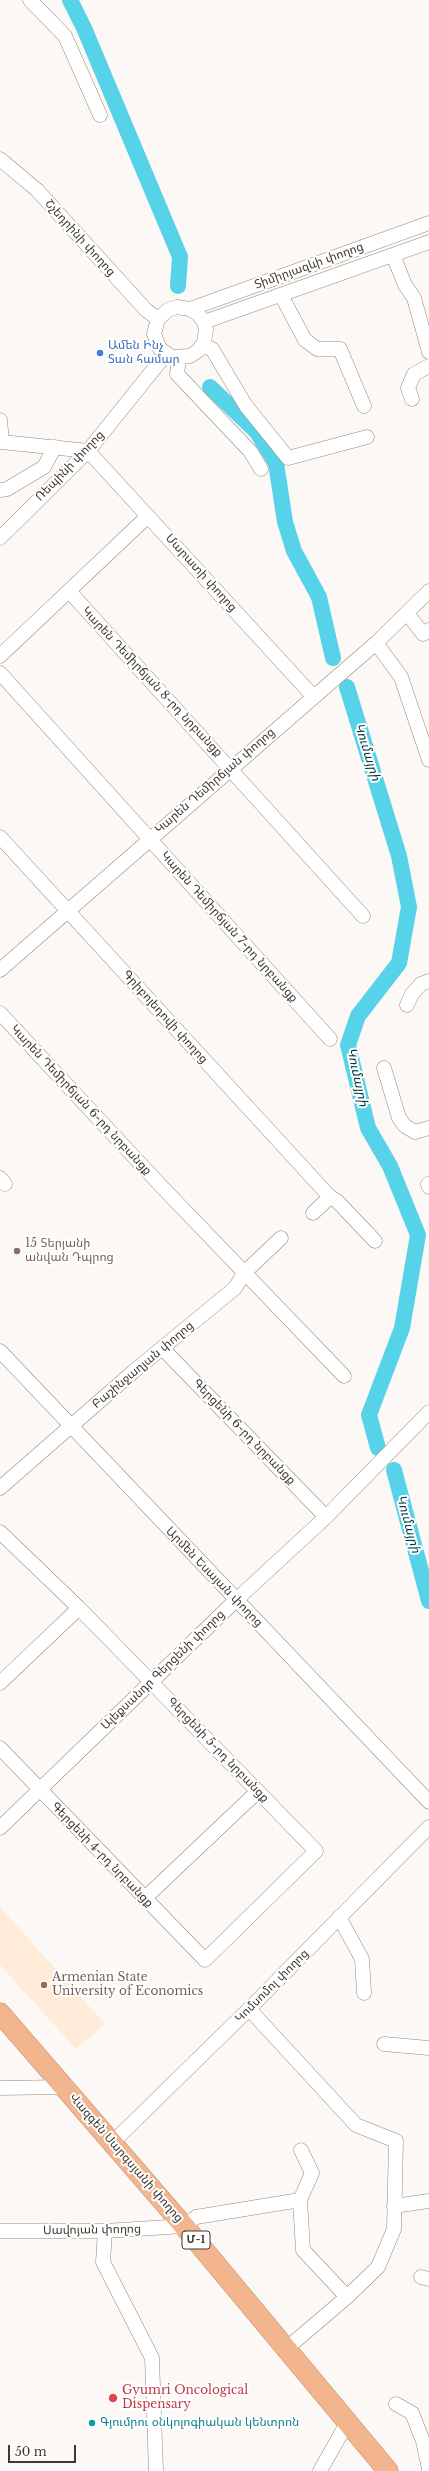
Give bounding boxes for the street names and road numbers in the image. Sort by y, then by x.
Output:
street label: Շչեդրինի փողոց [42,197,118,279]
street label: Տիմիրյազևի փողոց [253,240,365,292]
street label: Ռեպինի փողոց [33,428,107,504]
street label: Մարատի փողոց [162,531,240,615]
street label: Կարեն Դեմիրճյան 8-րդ նրբանցք [79,604,225,760]
street label: Կարեն Դեմիրճյան փողոց [152,725,278,837]
street label: Կարեն Դեմիրճյան 7-րդ նրբանցք [157,849,301,1005]
street label: Գրիբոյեդովի փողոց [119,967,211,1067]
street label: Կարեն Դեմիրճյան 6-րդ նրբանցք [8,1022,154,1178]
street label: Բաշինջաղյան փողոց [89,1318,197,1412]
street label: Գերցենի 6-րդ նրբանցք [190,1376,298,1488]
street label: Արմեն Եսայան փողոց [162,1524,266,1630]
street label: Ալեքսանդր Գերցենի փողոց [98,1607,228,1733]
street label: Գերցենի 5-րդ նրբանցք [164,1695,272,1805]
street label: Գերցենի 4-րդ նրբանցք [48,1799,156,1911]
street label: Կոմսոմոլ փողոց [232,1946,312,2026]
street label: Վազգեն Սարգսյանի փողոց [66,2091,186,2225]
street label: Սավոյան փողոց [43,2222,141,2238]
road number: Մ-1 [182,2231,210,2249]

